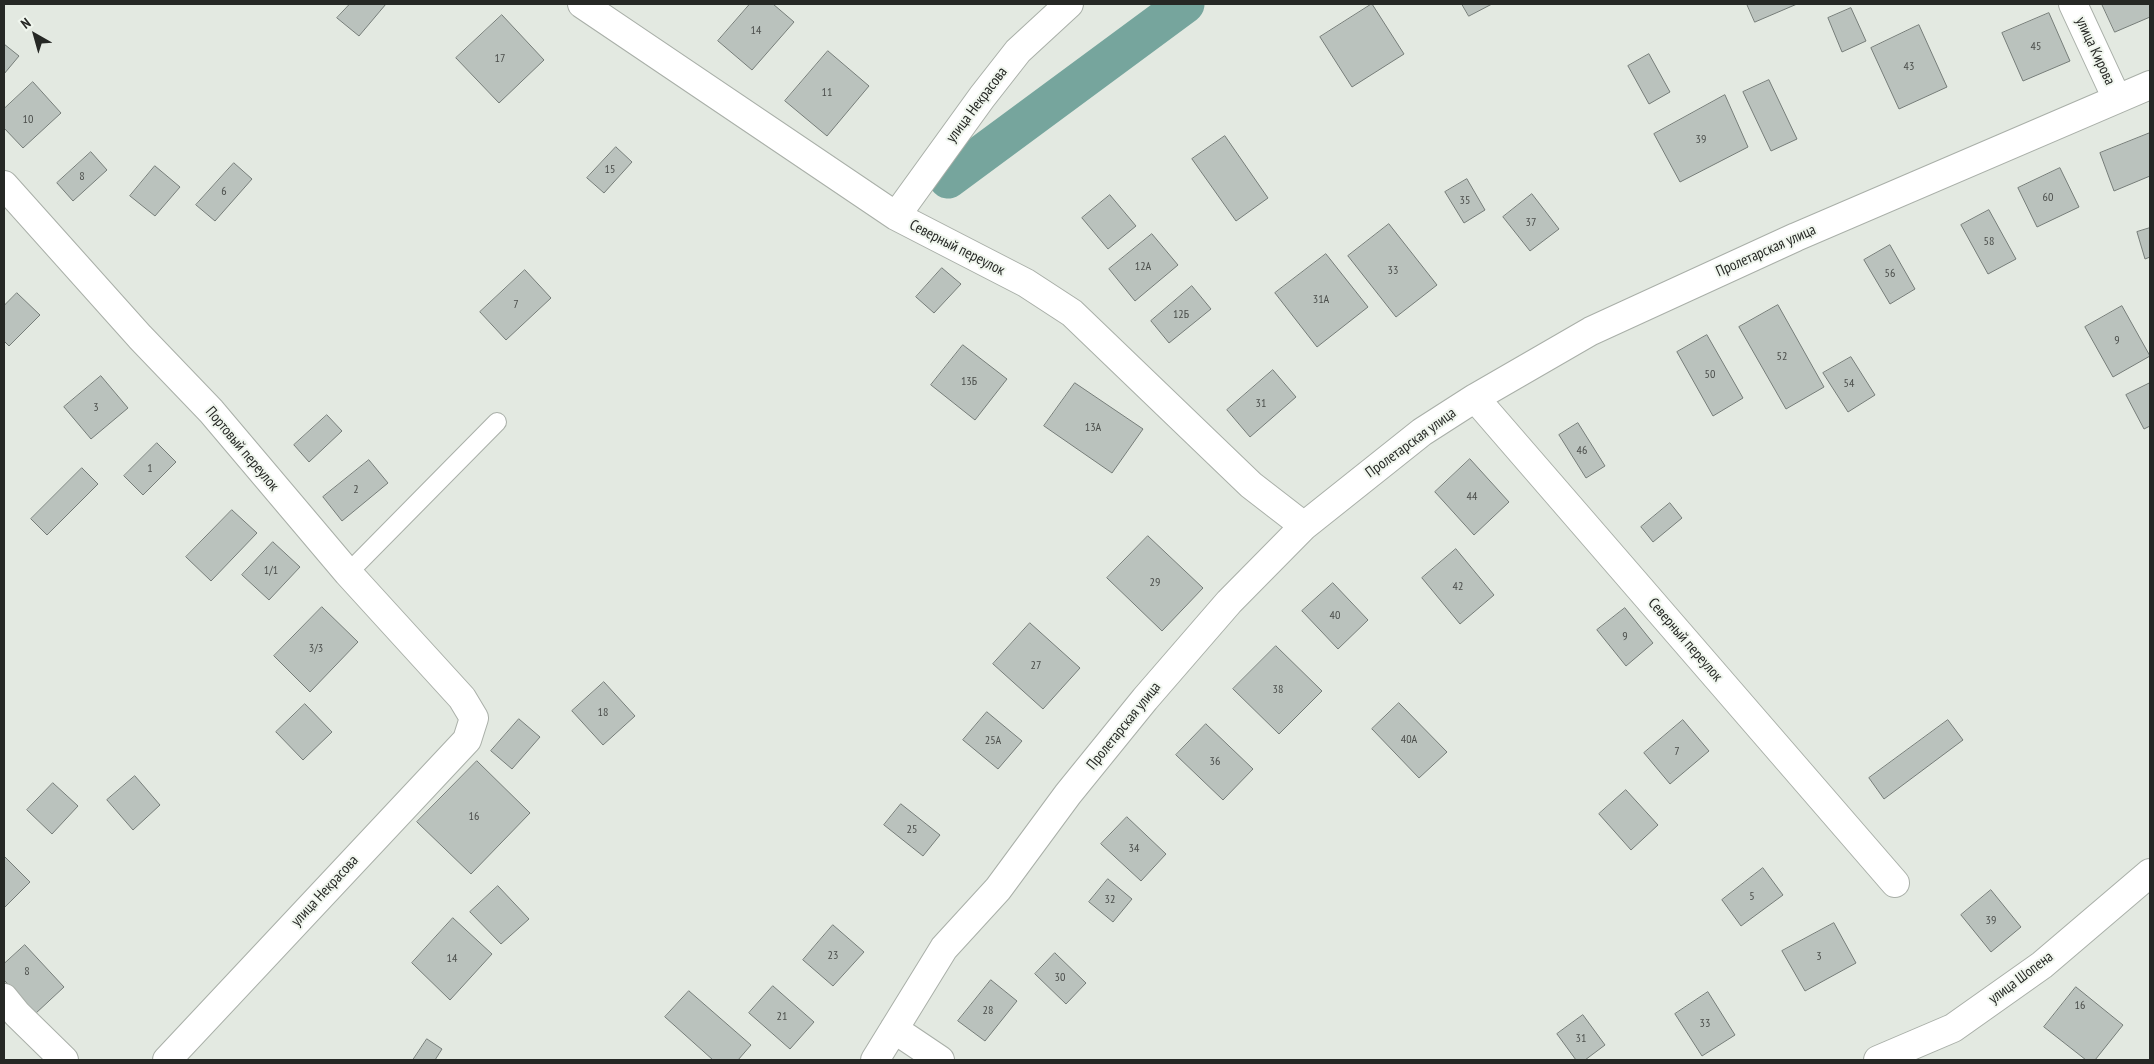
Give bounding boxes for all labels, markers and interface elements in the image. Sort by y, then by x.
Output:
north arrow [10,10,60,60]
text: N [17,14,34,33]
street label: улица Кирова [2071,14,2119,88]
house number: 14 [751,24,761,38]
house number: 45 [2031,40,2041,54]
house number: 17 [495,52,505,66]
house number: 43 [1904,60,1914,74]
street label: улица Некрасова [943,64,1011,146]
house number: 11 [822,86,832,100]
house number: 10 [23,113,33,127]
house number: 39 [1696,133,1706,147]
house number: 15 [605,163,615,177]
house number: 8 [79,170,85,184]
house number: 6 [221,185,227,199]
house number: 60 [2043,191,2053,205]
house number: 35 [1460,194,1470,208]
street label: Северный переулок [906,216,1008,280]
house number: 37 [1526,216,1536,230]
street label: Пролетарская улица [1713,221,1819,281]
house number: 58 [1984,235,1994,249]
house number: 12А [1135,260,1151,274]
house number: 33 [1388,264,1398,278]
house number: 56 [1885,267,1895,281]
house number: 31А [1313,293,1329,307]
house number: 7 [513,298,519,312]
house number: 12Б [1173,308,1189,322]
house number: 9 [2114,334,2120,348]
house number: 52 [1777,350,1787,364]
house number: 50 [1705,368,1715,382]
house number: 13Б [961,375,977,389]
house number: 54 [1844,377,1854,391]
house number: 31 [1256,397,1266,411]
house number: 3 [93,401,99,415]
street label: Портовый переулок [201,403,283,495]
street label: Пролетарская улица [1362,404,1460,482]
house number: 13А [1085,421,1101,435]
house number: 46 [1577,444,1587,458]
house number: 1 [147,462,153,476]
house number: 2 [353,483,359,497]
house number: 44 [1467,490,1477,504]
house number: 1/1 [264,564,278,578]
house number: 29 [1150,576,1160,590]
house number: 42 [1453,580,1463,594]
street label: Северный переулок [1644,595,1726,685]
house number: 40 [1330,609,1340,623]
house number: 9 [1622,630,1628,644]
house number: 3/3 [309,642,323,656]
house number: 27 [1031,659,1041,673]
street label: Пролетарская улица [1083,679,1165,773]
house number: 38 [1273,683,1283,697]
house number: 18 [598,706,608,720]
house number: 40А [1401,733,1417,747]
house number: 25А [985,734,1001,748]
house number: 7 [1674,745,1680,759]
house number: 36 [1210,755,1220,769]
house number: 16 [469,810,479,824]
house number: 25 [907,823,917,837]
house number: 34 [1129,842,1139,856]
street label: улица Некрасова [288,852,362,930]
house number: 5 [1749,890,1755,904]
house number: 32 [1105,893,1115,907]
house number: 39 [1986,914,1996,928]
street label: улица Шопена [1985,948,2057,1008]
house number: 23 [828,949,838,963]
house number: 3 [1816,950,1822,964]
house number: 14 [447,952,457,966]
house number: 8 [24,965,30,979]
house number: 30 [1055,971,1065,985]
house number: 16 [2075,999,2085,1013]
house number: 28 [983,1004,993,1018]
house number: 21 [777,1010,787,1024]
house number: 33 [1700,1017,1710,1031]
house number: 31 [1576,1032,1586,1046]

